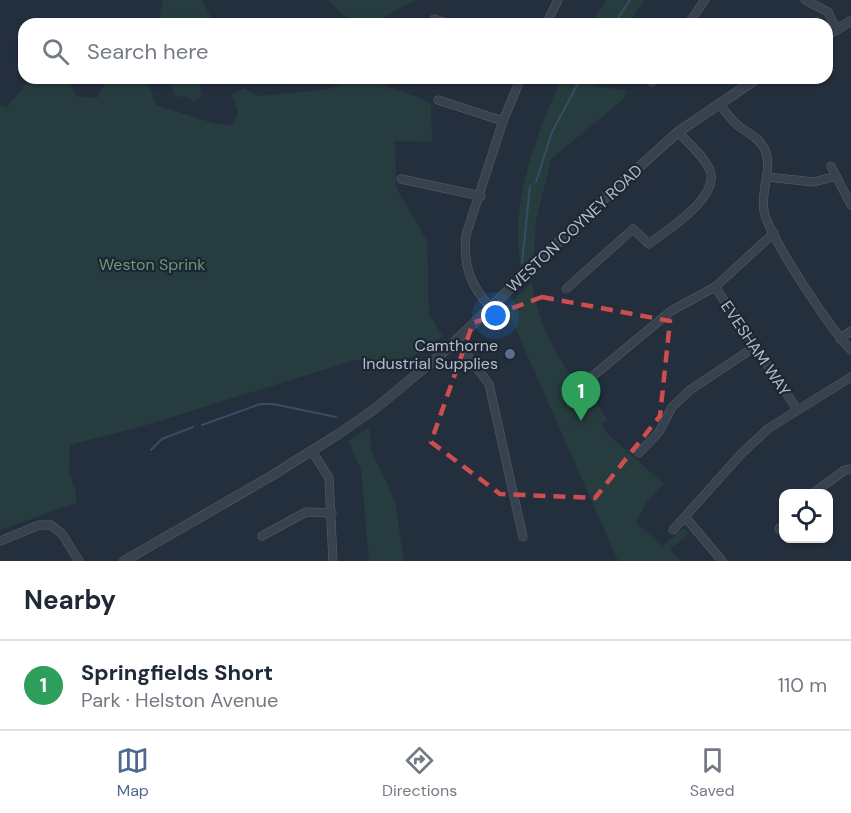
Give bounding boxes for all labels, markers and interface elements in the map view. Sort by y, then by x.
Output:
search box [18,18,833,84]
icon: search [39,35,72,68]
text: Search here [87,37,208,66]
street label: WESTON COYNEY ROAD [502,160,647,297]
park label: Weston Sprink [99,254,205,275]
street label: EVESHAM WAY [716,297,795,400]
your location [481,301,510,330]
place label: Camthorne Industrial Supplies [363,335,498,374]
marker: Camthorne Industrial Supplies [503,347,517,361]
pin: 1 [562,372,600,421]
map controls [779,489,833,543]
button: locate [779,489,833,543]
text: Nearby [24,583,116,617]
text: Springfields Short [81,658,273,687]
text: 1 [40,672,47,698]
text: 110 m [778,672,827,698]
text: Park · Helston Avenue [81,687,278,713]
tab: Map [116,744,149,801]
tab: Directions [382,744,457,801]
tab: Saved [690,744,735,801]

